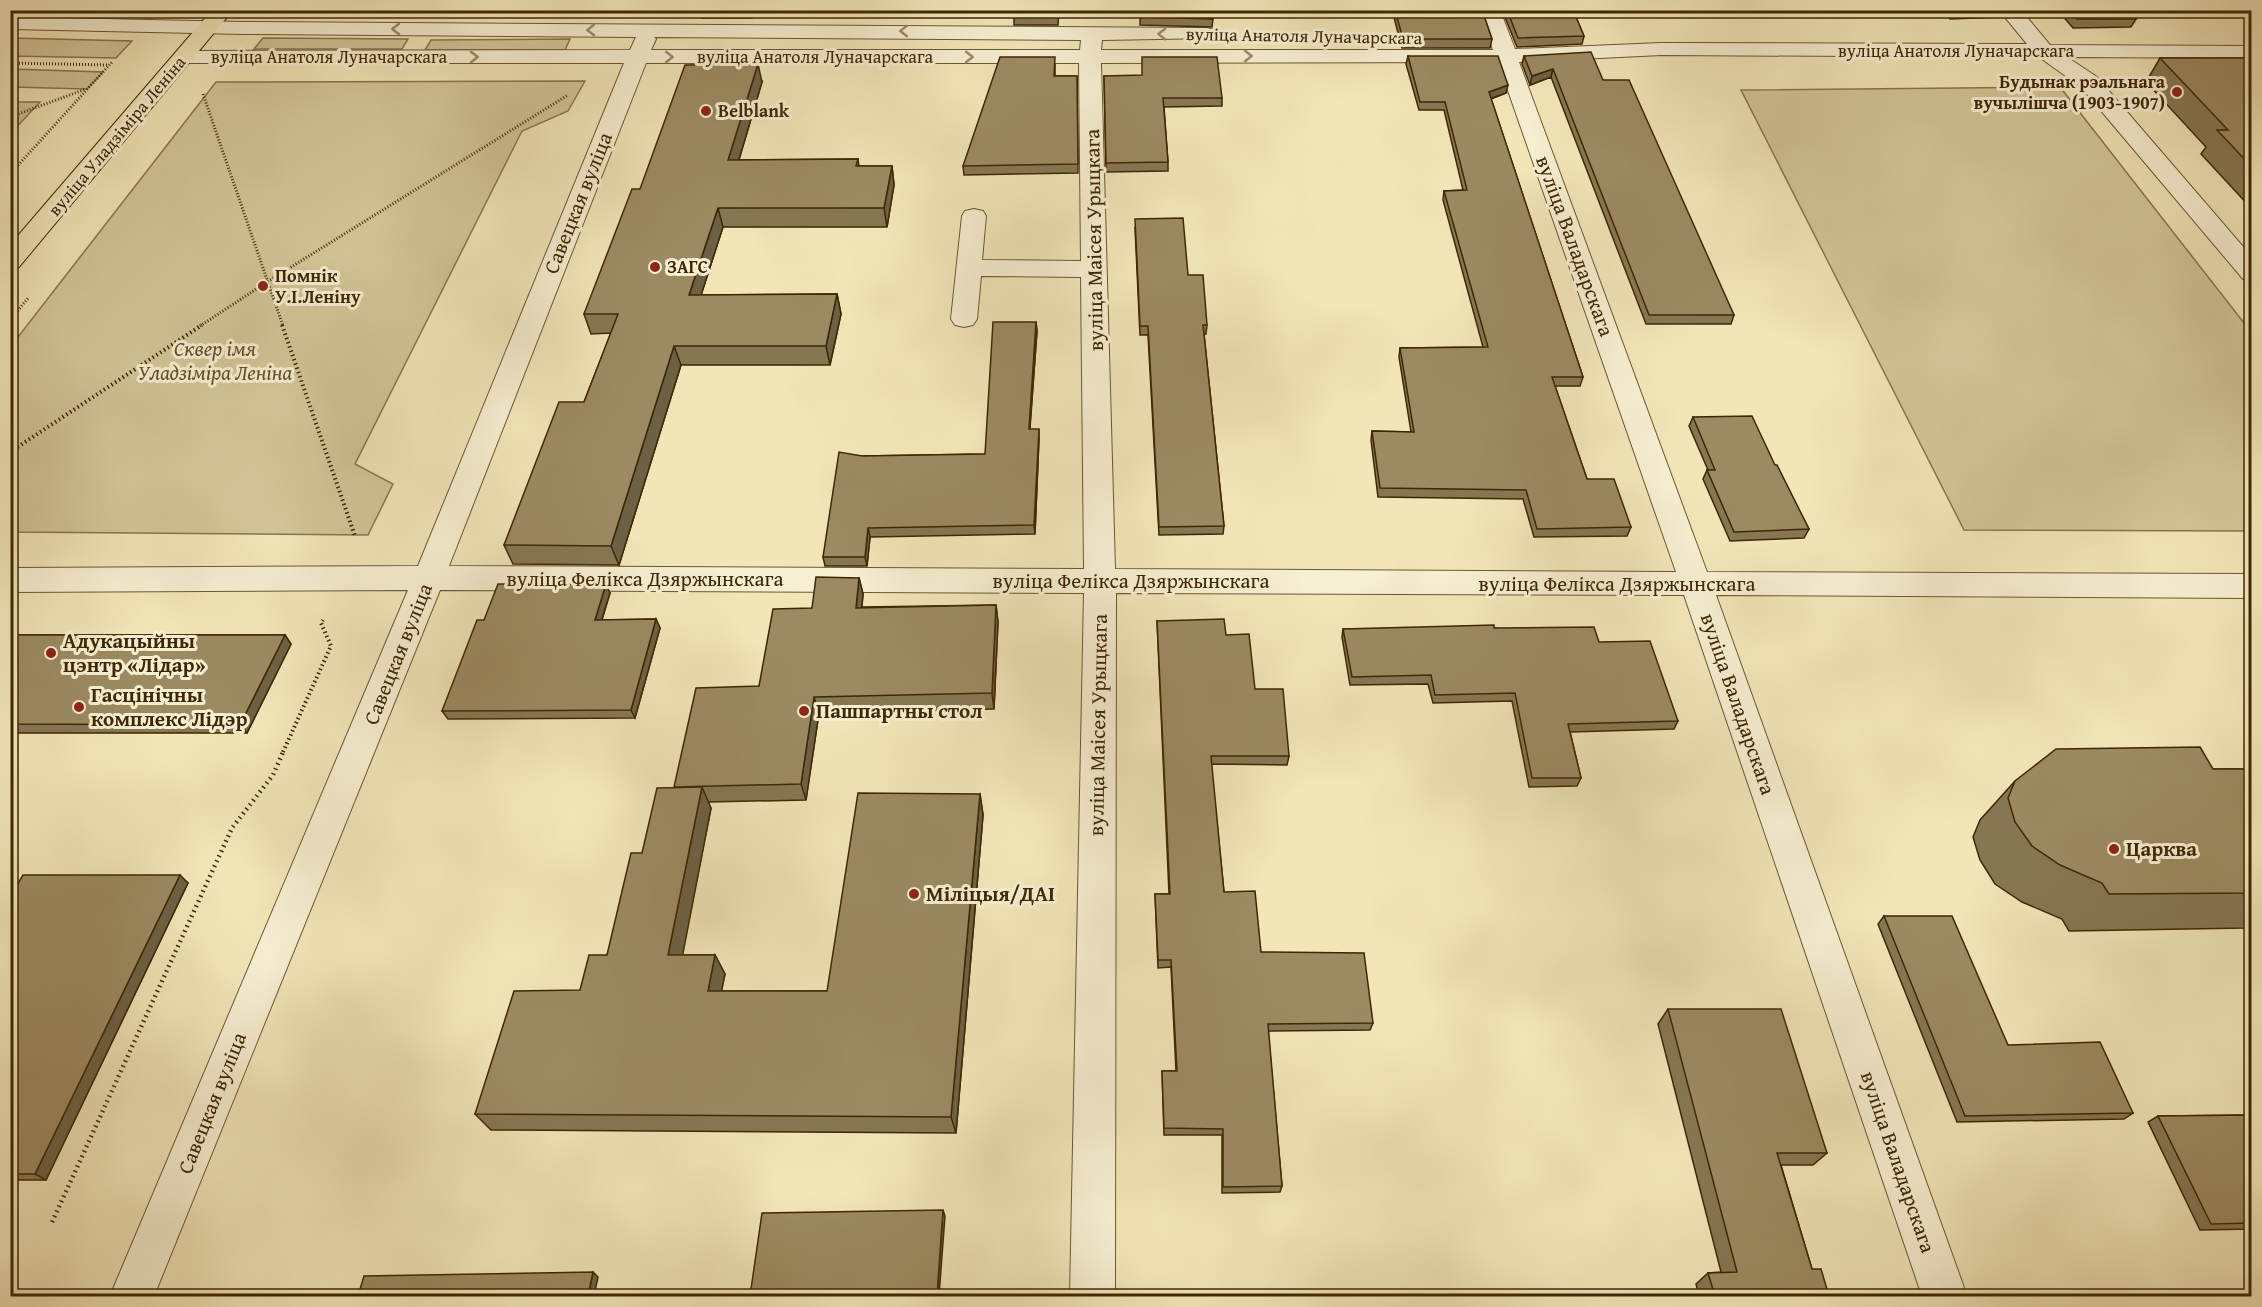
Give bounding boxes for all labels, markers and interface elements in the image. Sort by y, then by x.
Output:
street label: вуліца Анатоля Луначарскага [1186,20,1423,51]
one-way arrow [392,23,401,35]
one-way arrow [587,24,596,37]
one-way arrow [899,25,908,37]
one-way arrow [1157,27,1166,40]
street label: вуліца Анатоля Луначарскага [1838,37,2074,64]
street label: вуліца Анатоля Луначарскага [211,43,447,70]
street label: вуліца Анатоля Луначарскага [697,43,933,70]
street label: вуліца Уладзіміра Леніна [41,49,192,222]
one-way arrow [1244,50,1253,62]
one-way arrow [470,51,479,63]
one-way arrow [665,51,674,63]
one-way arrow [965,51,974,63]
place label: Будынак рэальнага вучылішча (1903-1907) [1974,68,2166,116]
marker: Будынак рэальнага вучылішча (1903-1907) [2170,85,2184,99]
place label: Belblank [718,97,790,124]
marker: Belblank [699,104,713,118]
street label: Савецкая вуліца [535,127,620,278]
street label: вуліца Маісея Урыцкага [1076,129,1111,351]
street label: вуліца Валадарскага [1528,151,1623,341]
place label: ЗАГС [667,253,708,280]
marker: ЗАГС [648,260,662,274]
place label: Помнік У.І.Леніну [275,262,361,310]
marker: Помнік У.І.Леніну [256,279,270,293]
park label: Сквер імя Уладзіміра Леніна [138,333,292,388]
street label: вуліца Фелікса Дзяржынскага [507,563,783,594]
street label: вуліца Фелікса Дзяржынскага [993,565,1269,596]
street label: вуліца Фелікса Дзяржынскага [1479,568,1755,599]
street label: Савецкая вуліца [355,578,440,729]
street label: вуліца Валадарскага [1693,609,1784,799]
street label: вуліца Маісея Урыцкага [1080,614,1115,836]
place label: Адукацыйны цэнтр «Лідар» [63,625,206,680]
marker: Адукацыйны цэнтр «Лідар» [44,646,58,660]
place label: Гасцінічны комплекс Лідэр [91,679,247,734]
place label: Пашпартны стол [816,695,983,726]
marker: Гасцінічны комплекс Лідэр [72,700,86,714]
marker: Пашпартны стол [797,704,811,718]
place label: Царква [2126,833,2197,864]
marker: Царква [2107,842,2121,856]
place label: Міліцыя/ДАІ [926,878,1055,909]
marker: Міліцыя/ДАІ [907,887,921,901]
street label: Савецкая вуліца [169,1027,254,1178]
street label: вуліца Валадарскага [1853,1067,1944,1257]

